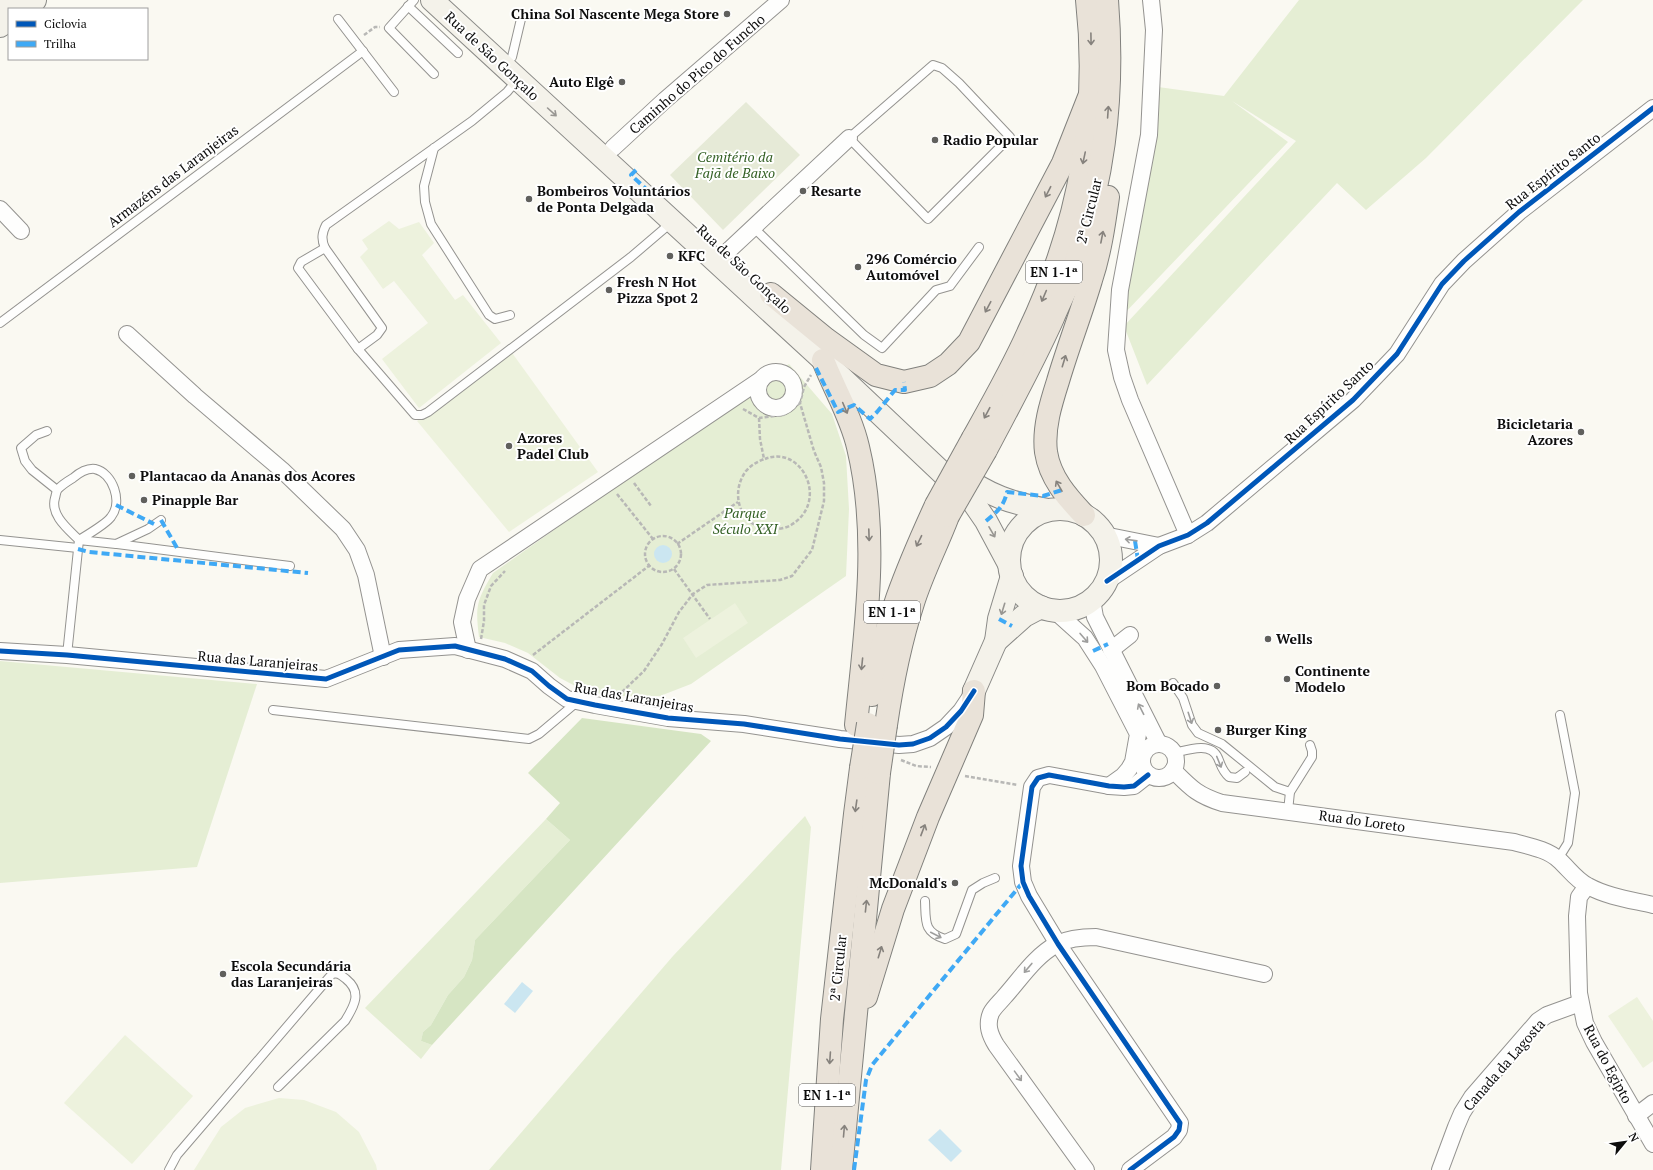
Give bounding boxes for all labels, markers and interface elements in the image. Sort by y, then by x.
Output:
place label: China Sol Nascente Mega Store [511,4,719,23]
street label: Rua de São Gonçalo [441,7,544,105]
legend [8,8,148,60]
street label: Caminho do Pico do Funcho [625,9,769,138]
marker: China Sol Nascente Mega Store [722,9,732,19]
text: Ciclovia [44,16,87,31]
one-way arrow [1087,32,1095,45]
text: Trilha [44,36,76,51]
place label: Auto Elgê [549,72,614,91]
marker: Auto Elgê [617,77,627,87]
one-way arrow [1104,106,1111,119]
one-way arrow [547,108,558,117]
street label: Armazéns das Laranjeiras [103,120,242,231]
street label: Rua Espírito Santo [1501,127,1604,214]
place label: Radio Popular [943,130,1038,149]
marker: Radio Popular [930,135,940,145]
park label: Cemitério da Fajã de Baixo [694,147,775,182]
one-way arrow [1079,151,1087,164]
street label: 2ª Circular [1071,176,1106,246]
place label: Bombeiros Voluntários de Ponta Delgada [537,181,690,216]
place label: Resarte [811,181,862,200]
one-way arrow [1044,185,1051,197]
marker: Resarte [798,186,808,196]
marker: Bombeiros Voluntários de Ponta Delgada [524,194,534,204]
street label: Rua de São Gonçalo [693,220,796,318]
one-way arrow [1098,231,1106,244]
place label: KFC [678,246,705,265]
place label: 296 Comércio Automóvel [866,249,957,284]
marker: KFC [665,251,675,261]
road number: EN 1-1ª [1026,261,1082,283]
marker: 296 Comércio Automóvel [853,262,863,272]
place label: Fresh N Hot Pizza Spot 2 [617,272,698,307]
marker: Fresh N Hot Pizza Spot 2 [604,285,614,295]
one-way arrow [1040,290,1047,302]
one-way arrow [984,301,991,313]
one-way arrow [1061,355,1068,368]
street label: Rua Espírito Santo [1280,355,1378,448]
one-way arrow [841,401,849,413]
one-way arrow [983,407,990,419]
place label: Bicicletaria Azores [1497,414,1573,449]
marker: Bicicletaria Azores [1576,427,1586,437]
place label: Azores Padel Club [517,428,589,463]
marker: Azores Padel Club [504,441,514,451]
place label: Plantacao da Ananas dos Acores [140,466,355,485]
marker: Plantacao da Ananas dos Acores [127,471,137,481]
one-way arrow [1055,480,1063,492]
place label: Pinapple Bar [152,490,238,509]
marker: Pinapple Bar [139,495,149,505]
park label: Parque Século XXI [712,503,779,538]
one-way arrow [989,526,997,538]
one-way arrow [865,528,873,541]
one-way arrow [915,534,922,546]
one-way arrow [1125,536,1138,544]
road number: EN 1-1ª [864,601,920,623]
one-way arrow [999,602,1006,615]
place label: Wells [1276,629,1313,648]
one-way arrow [1079,632,1088,643]
marker: Wells [1263,634,1273,644]
street label: Rua das Laranjeiras [197,646,319,675]
one-way arrow [858,657,866,670]
place label: Continente Modelo [1295,661,1371,696]
marker: Continente Modelo [1282,674,1292,684]
place label: Bom Bocado [1126,676,1209,695]
street label: Rua das Laranjeiras [573,677,695,716]
marker: Bom Bocado [1212,681,1222,691]
one-way arrow [1137,703,1144,715]
one-way arrow [1186,711,1194,723]
place label: Burger King [1226,720,1308,739]
marker: Burger King [1213,725,1223,735]
one-way arrow [1216,755,1224,767]
one-way arrow [852,799,860,812]
street label: Rua do Loreto [1318,805,1407,836]
one-way arrow [920,823,927,836]
place label: McDonald's [869,873,947,892]
marker: McDonald's [950,878,960,888]
one-way arrow [862,900,869,913]
one-way arrow [930,932,942,939]
street label: 2ª Circular [825,933,851,1002]
one-way arrow [877,946,884,959]
place label: Escola Secundária das Laranjeiras [231,956,352,991]
one-way arrow [1024,963,1033,974]
marker: Escola Secundária das Laranjeiras [218,969,228,979]
street label: Canada da Lagosta [1458,1015,1549,1115]
street label: Rua do Egipto [1580,1021,1637,1107]
one-way arrow [826,1051,833,1064]
one-way arrow [1014,1070,1022,1081]
road number: EN 1-1ª [799,1084,855,1106]
north arrow [1605,1122,1645,1162]
one-way arrow [841,1125,848,1138]
text: N [1626,1130,1642,1145]

